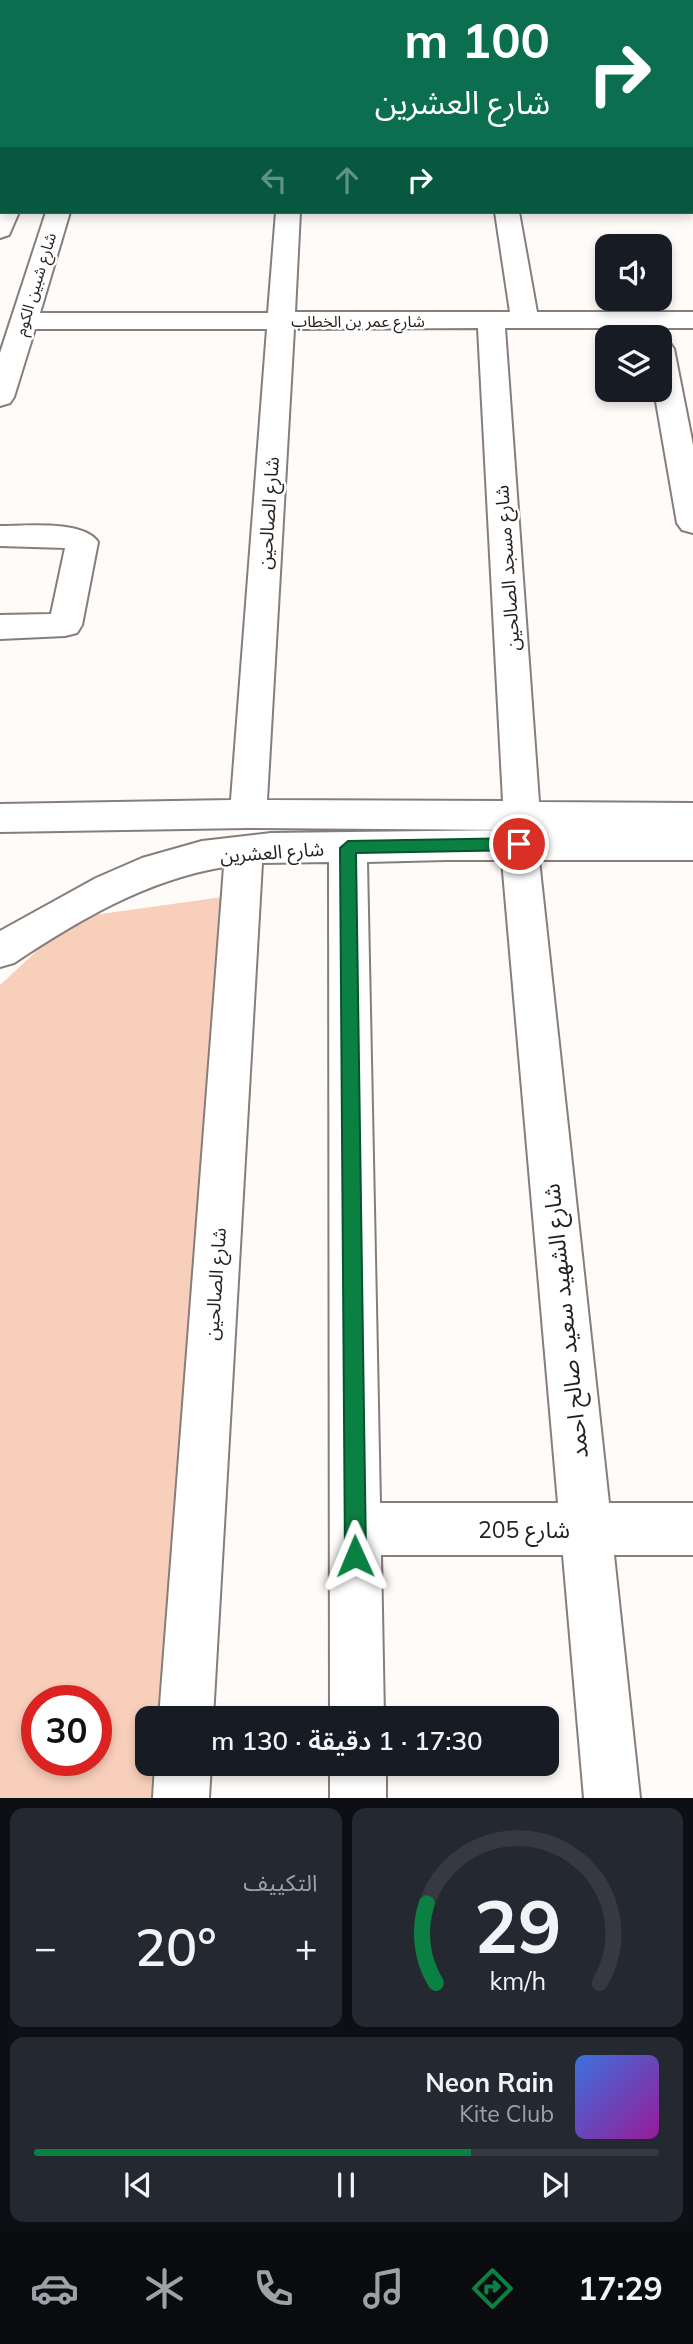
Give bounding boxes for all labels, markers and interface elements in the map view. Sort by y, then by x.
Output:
text: 100 m [404,9,550,70]
icon: right [574,28,665,119]
text: شارع العشرين [375,82,550,122]
icon: left [255,161,293,199]
icon: ahead [328,161,366,199]
icon: right [401,161,439,199]
street label: شارع شبين الكوم [10,230,63,339]
map controls [595,234,672,402]
button: sound [595,234,672,311]
street label: شارع عمر بن الخطاب [291,311,425,334]
button: layers [595,325,672,402]
street label: شارع الصالحين [252,456,286,570]
street label: شارع مسجد الصالحين [489,484,527,652]
pin [489,814,549,874]
icon: arrive [500,825,538,863]
street label: شارع العشرين [219,836,325,870]
street label: شارع الشهيد سعيد صالح احمد [536,1182,597,1460]
street label: شارع الصالحين [199,1227,233,1341]
street label: شارع 205 [478,1515,570,1547]
position arrow [318,1519,392,1593]
speed limit sign: 30 [21,1685,112,1776]
text: 17:30 · 1 دقيقة · 130 m [211,1724,483,1757]
text: التكييف [243,1868,318,1897]
text: 29 [474,1881,561,1972]
text: 20° [135,1914,217,1979]
text: − [34,1923,57,1971]
text: + [295,1923,318,1971]
text: km/h [489,1965,546,1996]
text: Neon Rain [425,2066,554,2099]
text: Kite Club [459,2099,554,2128]
icon: previous [119,2166,157,2204]
icon: pause [327,2166,365,2204]
icon: next [536,2166,574,2204]
icon: car [30,2264,79,2313]
icon: climate [140,2264,189,2313]
icon: phone [249,2264,298,2313]
icon: music [359,2264,408,2313]
icon: directions [468,2264,517,2313]
text: 17:29 [578,2268,663,2308]

